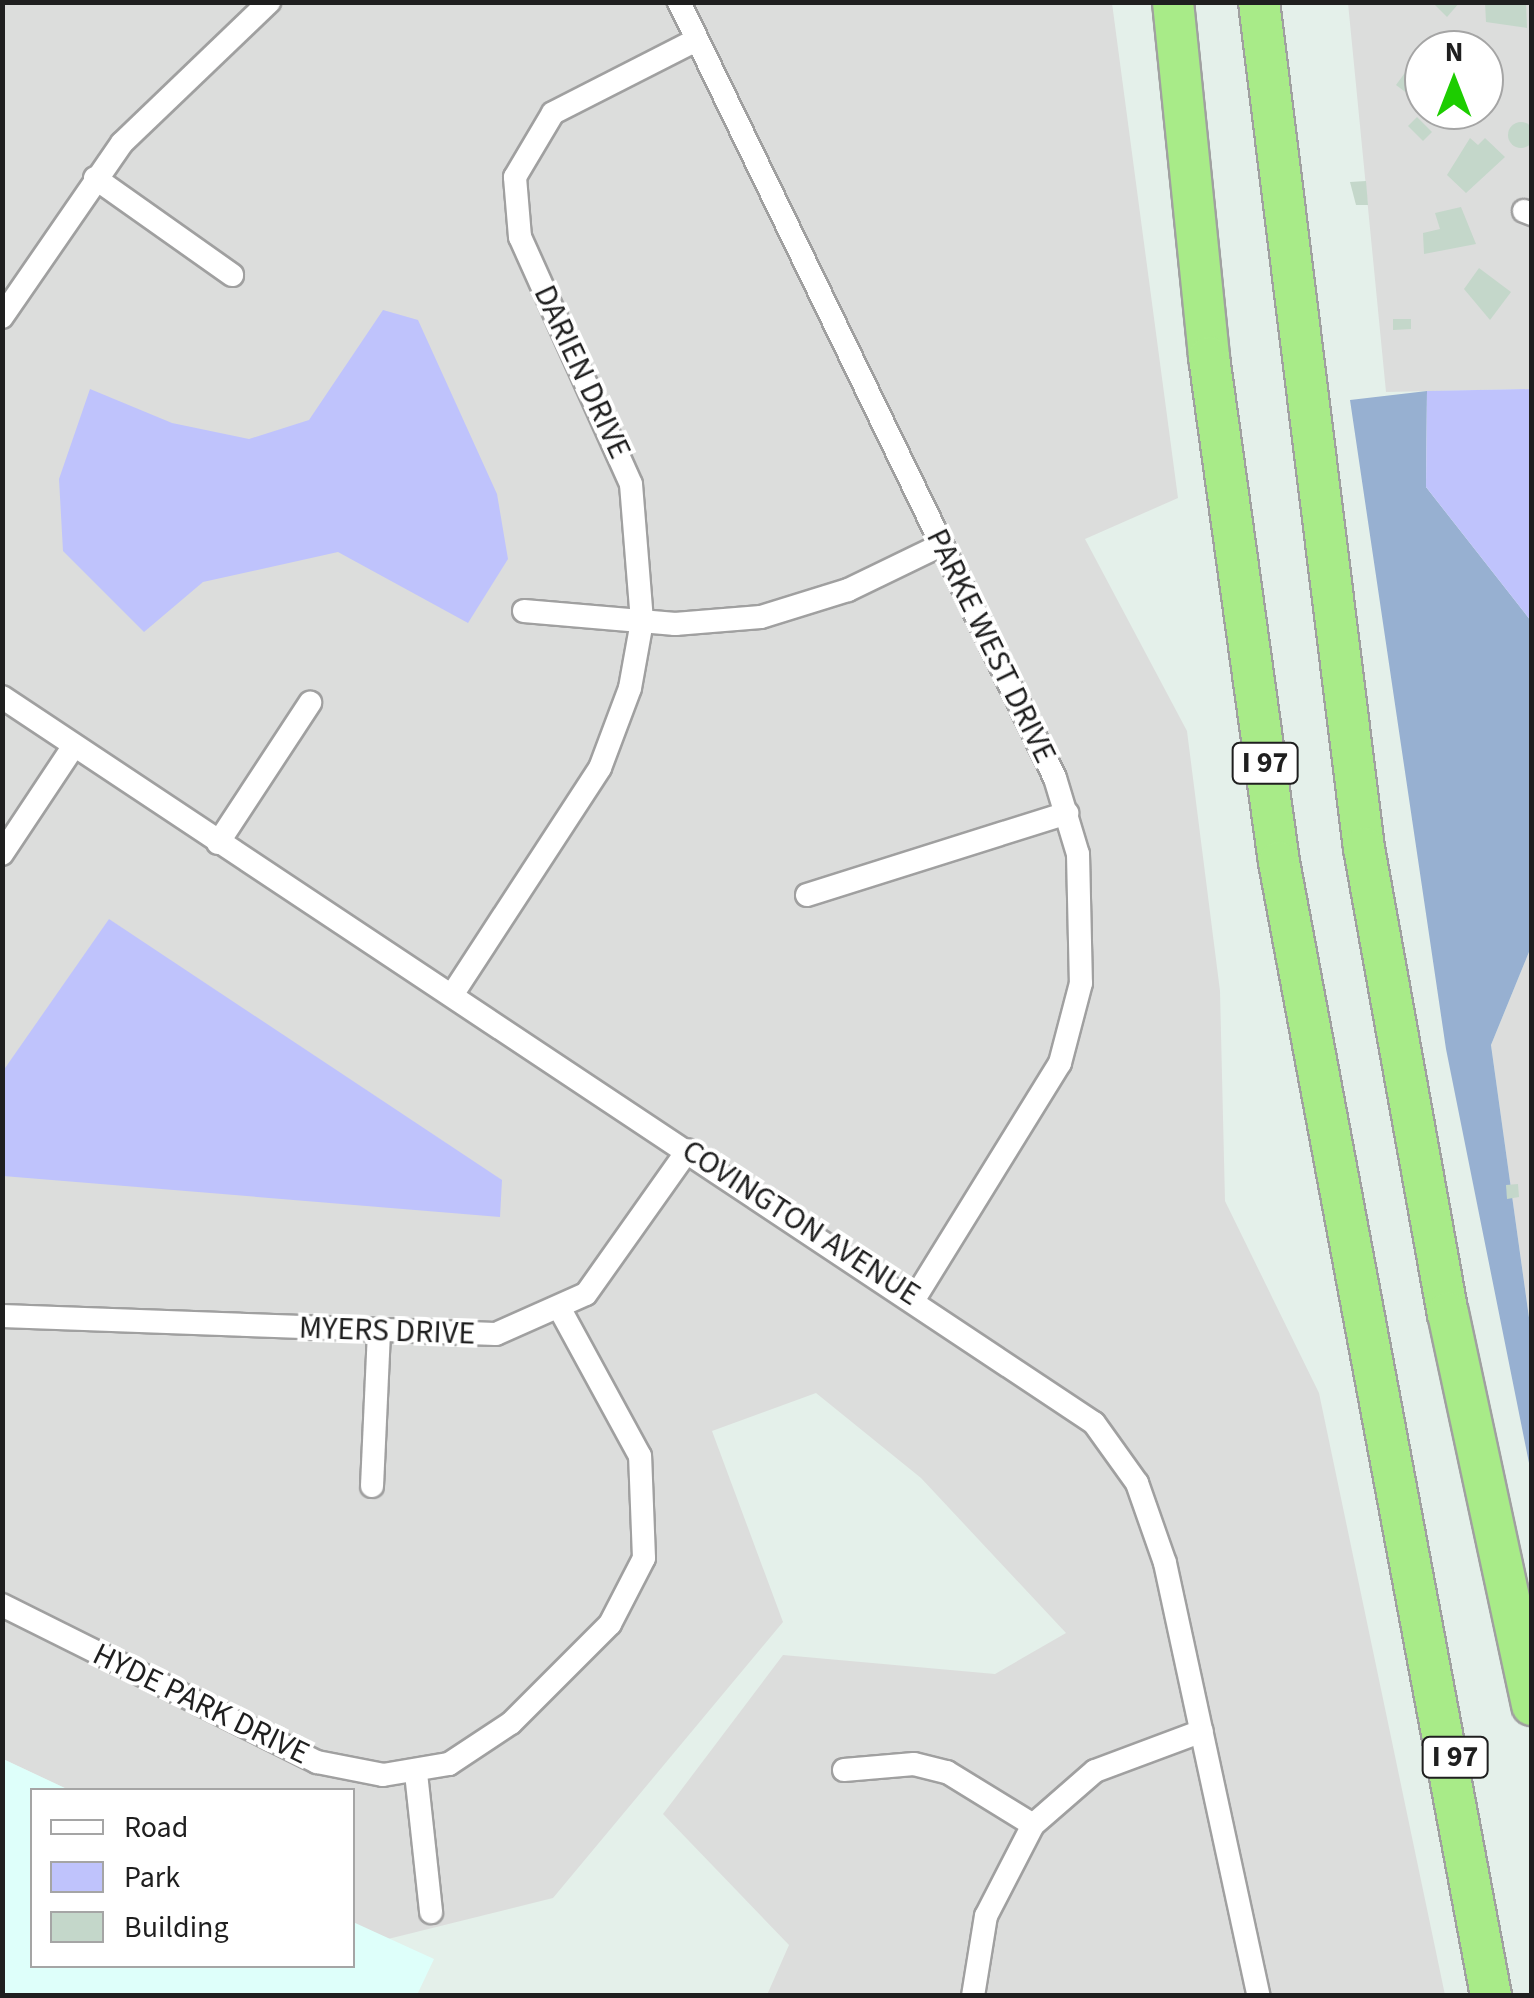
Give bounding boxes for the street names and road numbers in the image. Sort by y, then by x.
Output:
street label: DARIEN DRIVE [525,279,639,465]
street label: PARKE WEST DRIVE [918,523,1064,769]
road number: I 97 [1230,738,1300,788]
street label: COVINGTON AVENUE [675,1132,927,1314]
street label: MYERS DRIVE [298,1309,476,1353]
street label: HYDE PARK DRIVE [87,1635,315,1773]
road number: I 97 [1420,1732,1490,1782]

